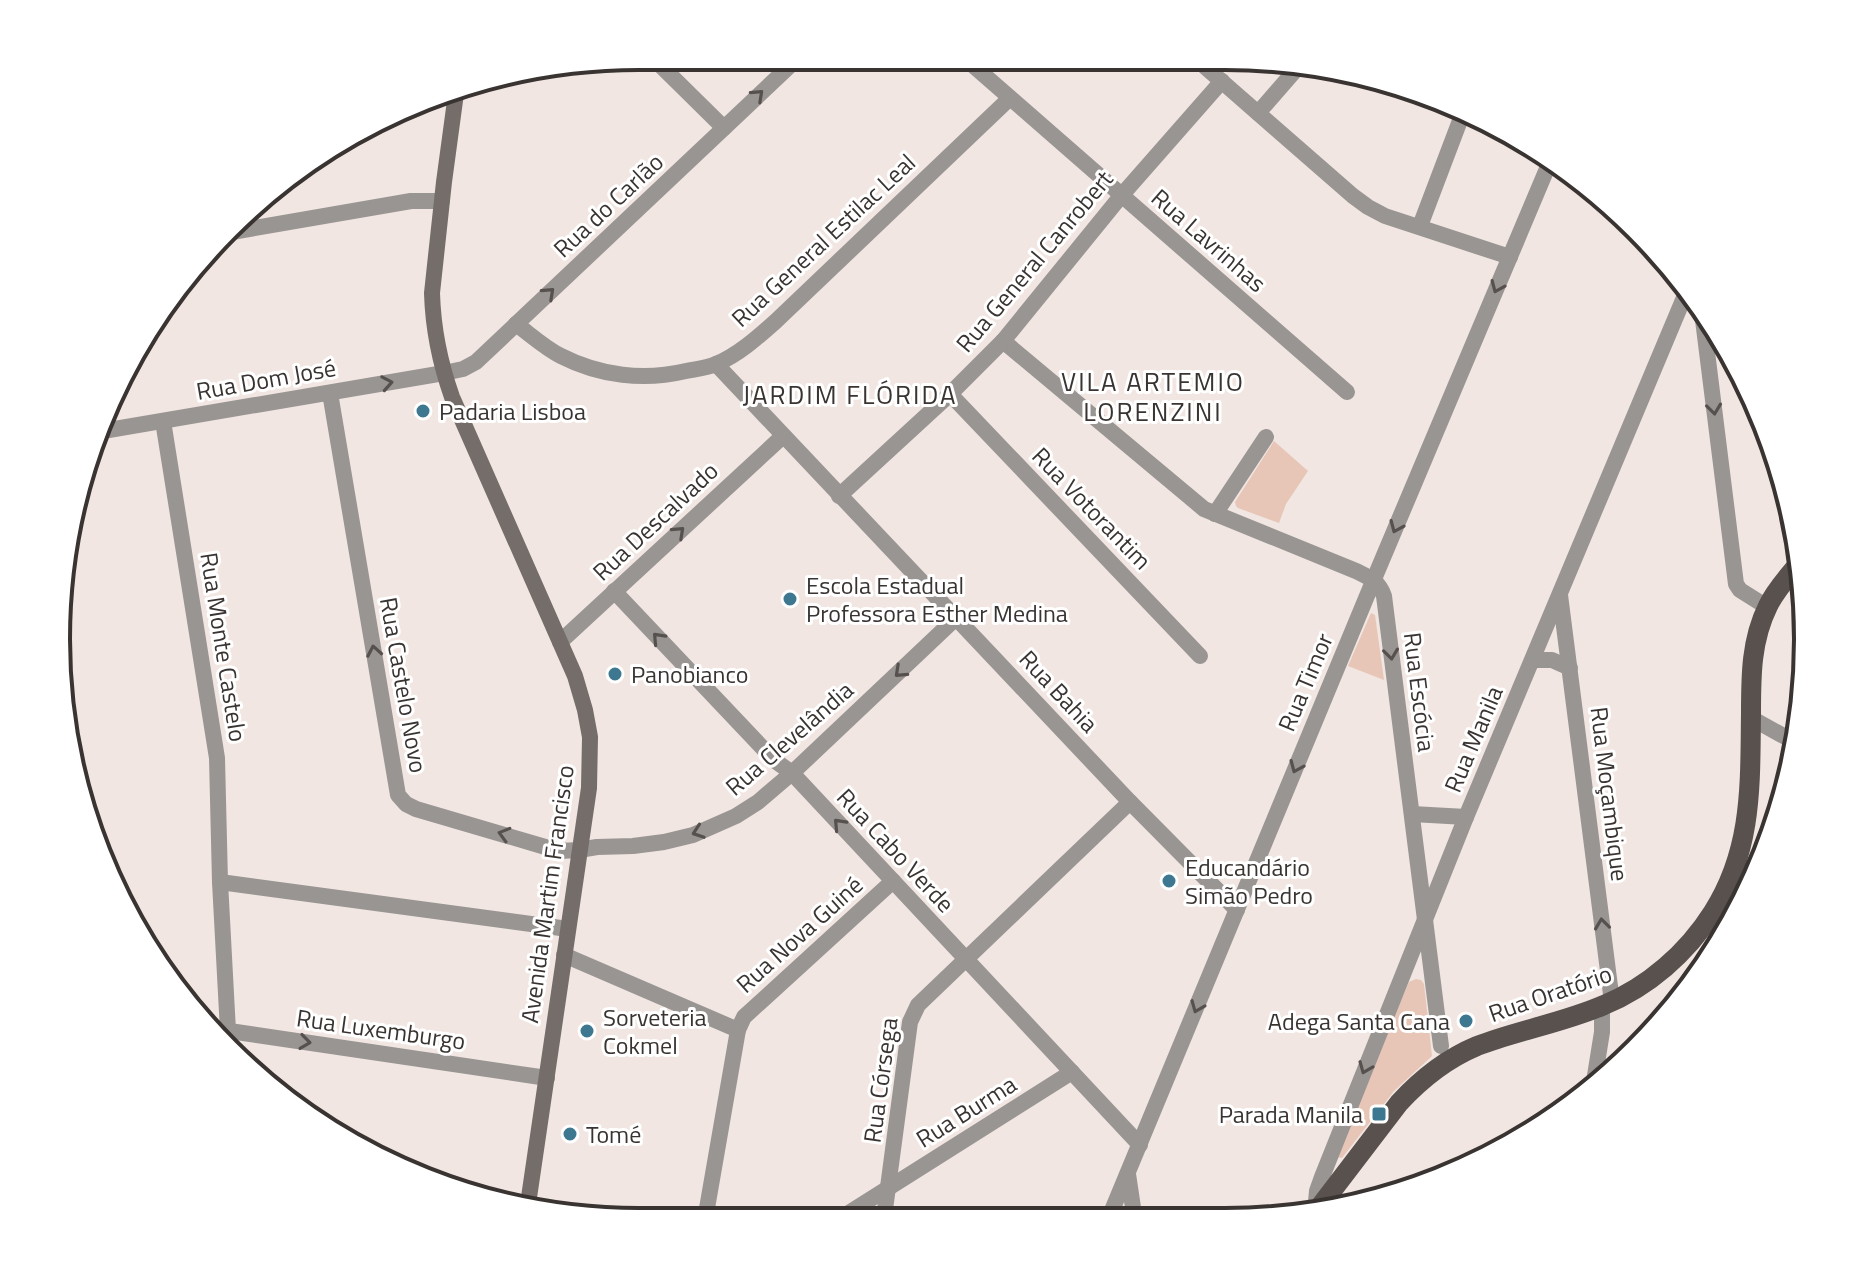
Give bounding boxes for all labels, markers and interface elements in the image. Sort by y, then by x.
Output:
one-way arrow [749,90,763,105]
street label: Rua do Carlão [545,144,671,266]
street label: Rua General Estilac Leal [723,145,923,335]
street label: Rua General Canrobert [947,162,1121,360]
street label: Rua Lavrinhas [1144,180,1274,300]
one-way arrow [1491,279,1507,293]
one-way arrow [540,288,554,303]
street label: Rua Dom José [193,349,339,409]
district label: VILA ARTEMIO LORENZINI [1061,362,1245,431]
one-way arrow [381,375,394,392]
district label: JARDIM FLÓRIDA [743,375,957,414]
place label: Padaria Lisboa [439,393,586,429]
marker: Padaria Lisboa [414,402,432,420]
one-way arrow [1705,402,1722,416]
street label: Rua Votorantim [1024,438,1160,578]
street label: Rua Descalvado [584,453,726,589]
one-way arrow [1390,519,1406,533]
one-way arrow [670,527,684,542]
street label: Rua Monte Castelo [191,550,257,744]
place label: Escola Estadual Professora Esther Medina [806,567,1068,631]
marker: Escola Estadual Professora Esther Medina [781,590,799,608]
street label: Rua Castelo Novo [371,594,437,776]
street label: Rua Timor [1268,627,1342,737]
street label: Rua Escócia [1395,630,1445,754]
one-way arrow [653,633,668,647]
street label: Rua Bahia [1011,642,1107,740]
one-way arrow [366,645,383,658]
one-way arrow [1382,647,1399,660]
place label: Panobianco [631,656,748,692]
one-way arrow [894,663,909,677]
marker: Panobianco [606,665,624,683]
street label: Rua Clevelândia [717,672,861,804]
street label: Rua Manila [1434,680,1512,798]
street label: Rua Moçambique [1581,705,1639,883]
one-way arrow [1290,759,1306,773]
street label: Avenida Martim Francisco [511,763,583,1025]
street label: Rua Cabo Verde [829,780,963,920]
one-way arrow [834,819,849,833]
one-way arrow [692,823,706,839]
one-way arrow [497,827,511,843]
place label: Educandário Simão Pedro [1185,849,1313,913]
street label: Rua Nova Guiné [728,867,870,1001]
marker: Educandário Simão Pedro [1160,872,1178,890]
one-way arrow [1594,917,1611,930]
street label: Rua Oratório [1484,955,1616,1031]
street label: Rua Luxemburgo [294,999,468,1059]
place label: Sorveteria Cokmel [603,999,707,1063]
one-way arrow [1190,999,1206,1013]
place label: Adega Santa Cana [1268,1003,1450,1039]
marker: Adega Santa Cana [1457,1012,1475,1030]
street label: Rua Córsega [853,1015,907,1145]
marker: Sorveteria Cokmel [578,1022,596,1040]
one-way arrow [299,1033,312,1050]
one-way arrow [1358,1060,1375,1074]
street label: Rua Burma [909,1066,1023,1156]
place label: Parada Manila [1219,1096,1363,1132]
marker: Parada Manila [1370,1105,1388,1123]
place label: Tomé [586,1116,641,1152]
marker: Tomé [561,1125,579,1143]

